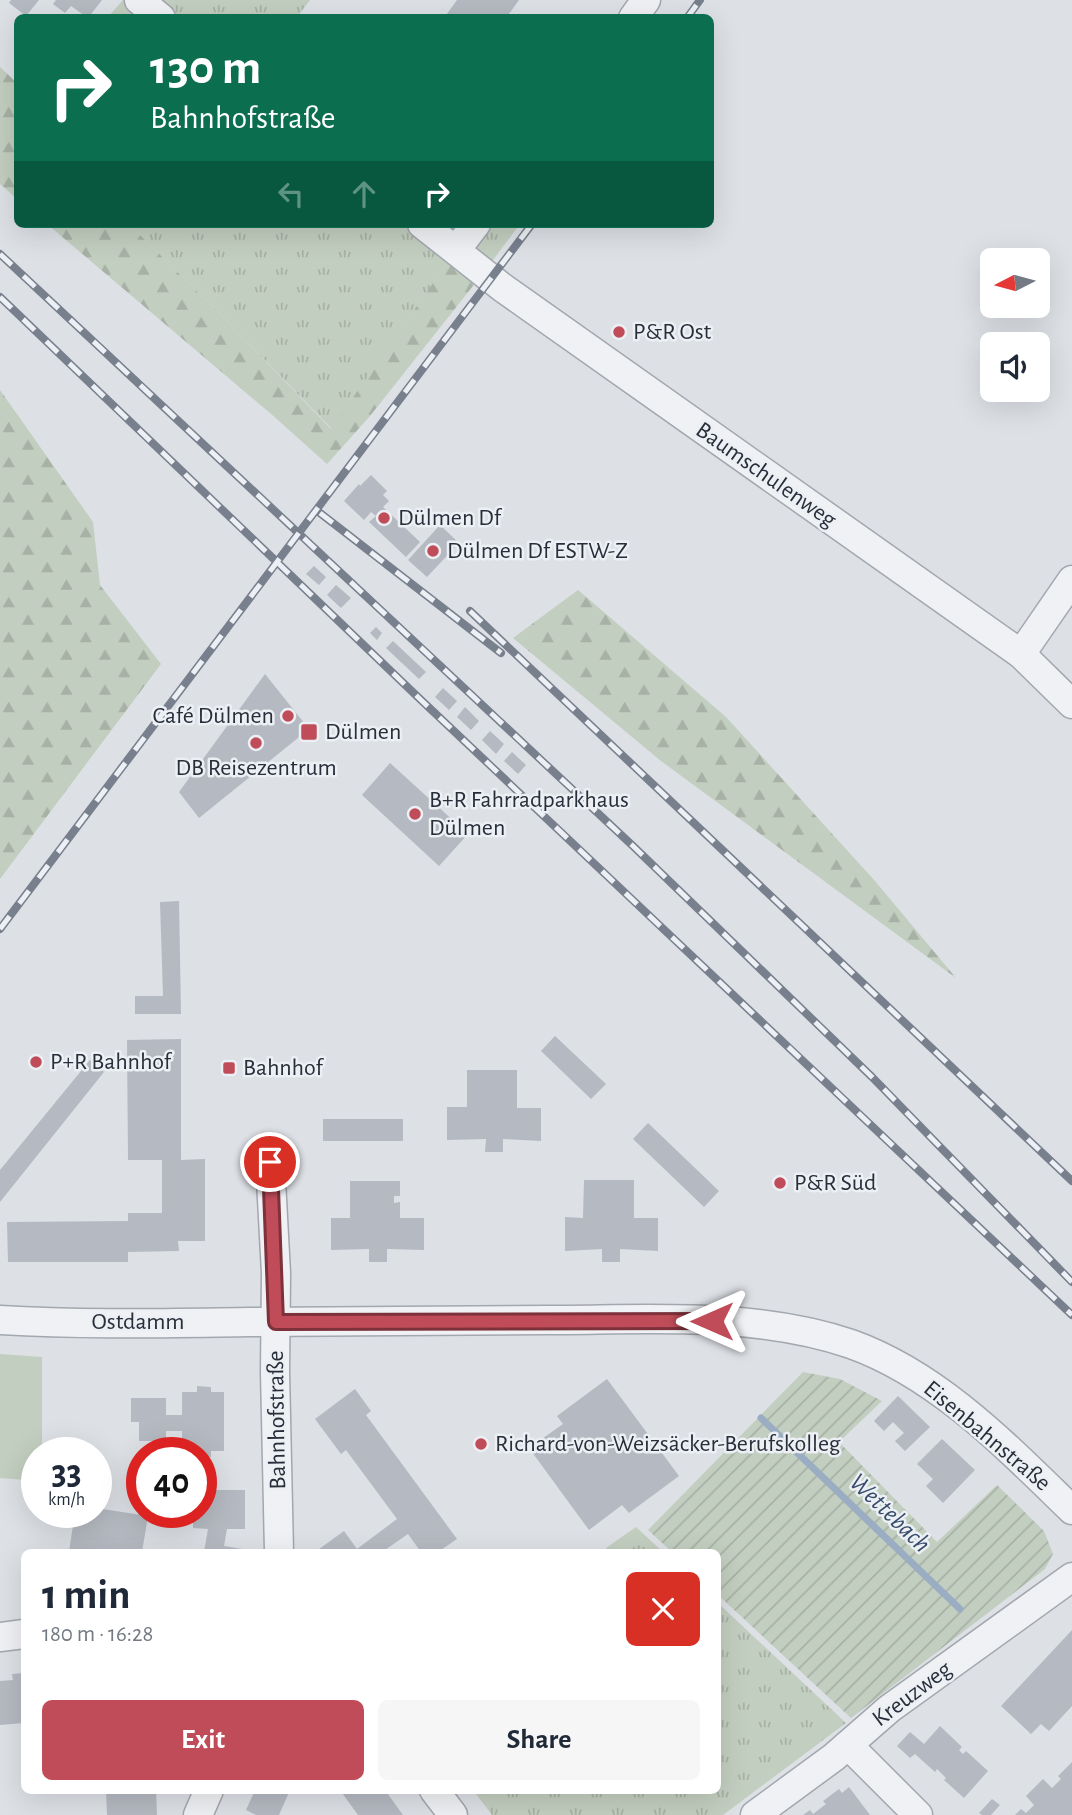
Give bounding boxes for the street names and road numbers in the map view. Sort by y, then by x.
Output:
street label: Baumschulenweg [691,418,841,532]
street label: Ostdamm [92,1310,184,1334]
street label: Bahnhofstraße [264,1350,290,1490]
street label: Eisenbahnstraße [919,1376,1055,1496]
street label: Kreuzweg [868,1657,956,1731]

